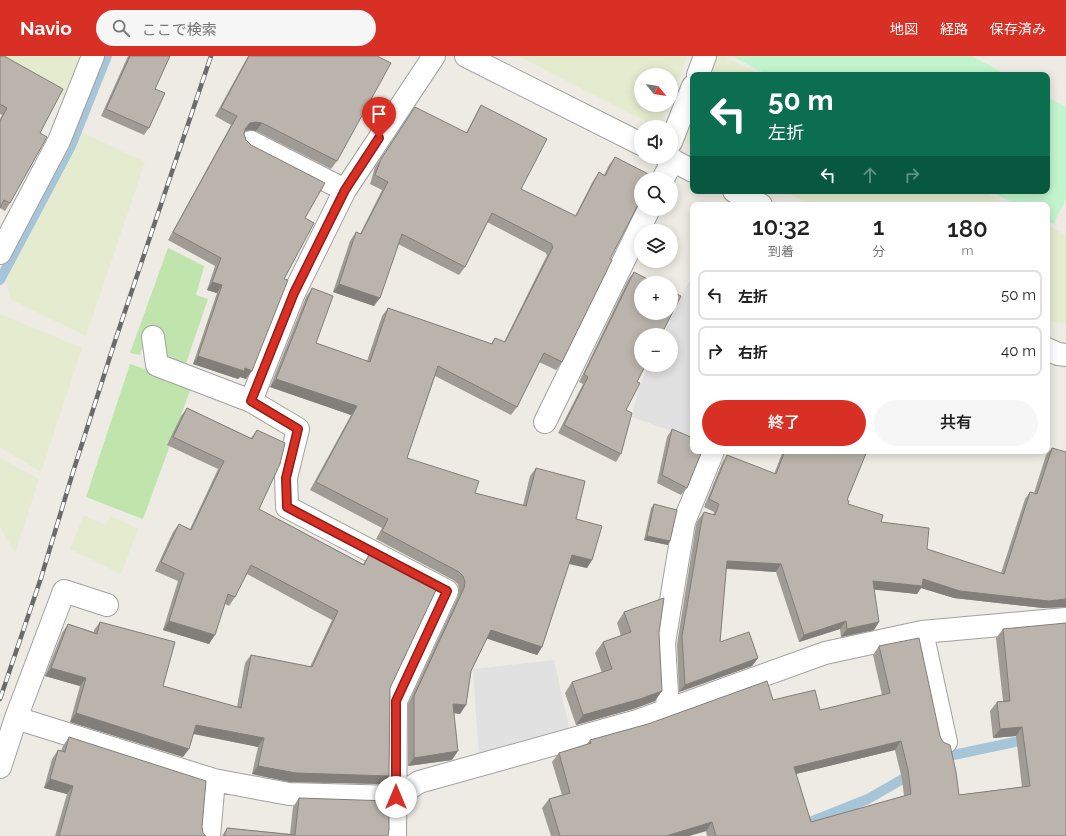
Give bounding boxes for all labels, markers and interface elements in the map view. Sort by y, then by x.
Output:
search box [96,10,376,46]
text: Navio [20,17,72,39]
icon: search [110,17,132,39]
text: ここで検索 [142,21,217,39]
text: 地図 [890,21,918,37]
text: 経路 [940,21,968,37]
text: 保存済み [990,21,1046,37]
north arrow [634,68,678,112]
map controls [634,68,678,372]
text: 50 m [768,84,834,117]
icon: left [702,88,754,140]
pin [362,97,396,138]
icon: arrive [368,103,390,125]
button: sound [634,120,678,164]
text: 左折 [768,122,804,143]
icon: left [817,164,839,186]
icon: ahead [859,164,881,186]
icon: right [901,164,923,186]
button: search [634,172,678,216]
text: 10:32 [752,212,810,241]
text: 1 [873,212,884,241]
text: 180 [947,214,988,243]
button: layers [634,224,678,268]
text: m [962,243,974,258]
text: 到着 [768,244,794,259]
text: 分 [872,244,885,259]
button: + [634,276,678,320]
icon: left [704,284,726,306]
text: 50 m [1001,286,1036,304]
text: 左折 [738,288,768,306]
button: − [634,328,678,372]
icon: right [704,340,726,362]
text: 40 m [1001,342,1036,360]
text: 右折 [738,344,768,362]
button: 終了 [702,400,866,446]
button: 共有 [874,400,1038,446]
position arrow [375,776,417,818]

